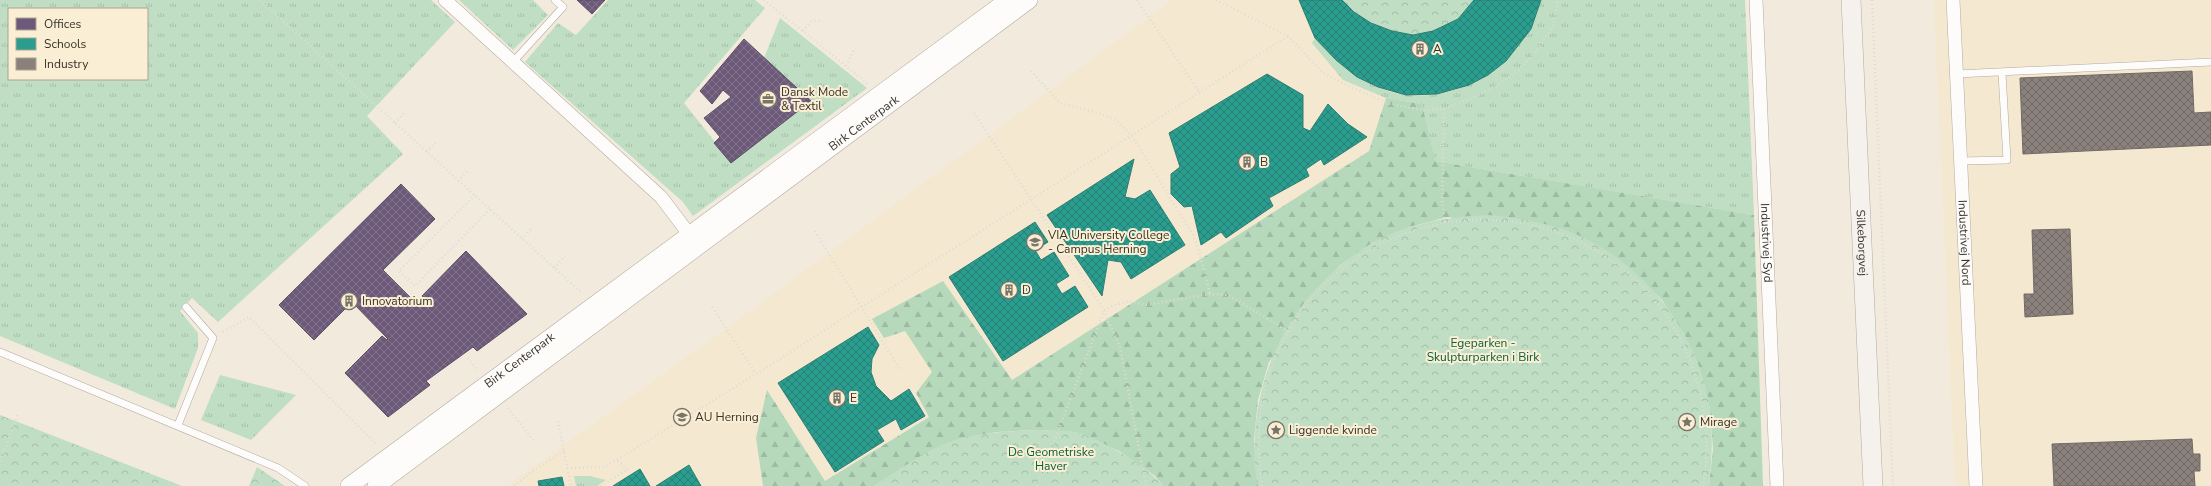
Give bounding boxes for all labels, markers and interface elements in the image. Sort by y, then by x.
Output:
legend [8,8,148,80]
text: Offices [44,16,82,32]
text: Schools [44,36,87,52]
building icon: A [1410,39,1430,59]
place label: A [1433,41,1442,57]
text: Industry [44,56,89,72]
place label: Dansk Mode & Textil [781,84,848,114]
office icon: Dansk Mode & Textil [758,89,778,109]
street label: Birk Centerpark [825,91,903,154]
building icon: B [1237,152,1257,172]
place label: B [1260,154,1268,170]
street label: Industrivej Nord [1954,199,1975,286]
street label: Industrivej Syd [1757,203,1776,283]
street label: Silkeborgvej [1852,209,1871,276]
place label: VIA University College - Campus Herning [1047,227,1169,257]
school or university icon: VIA University College - Campus Herning [1025,232,1045,252]
building icon: D [999,280,1019,300]
place label: D [1022,282,1031,298]
building icon: Innovatorium [339,291,359,311]
place label: Innovatorium [362,293,433,309]
street label: Birk Centerpark [481,328,559,391]
park label: Egeparken - Skulpturparken i Birk [1427,335,1540,365]
building icon: E [827,388,847,408]
place label: E [850,390,857,406]
school or university icon: AU Herning [672,407,692,427]
place label: AU Herning [695,409,759,425]
place icon: Mirage [1677,412,1697,432]
place label: Mirage [1700,414,1737,430]
place icon: Liggende kvinde [1266,420,1286,440]
place label: Liggende kvinde [1289,422,1377,438]
park label: De Geometriske Haver [1008,444,1094,474]

